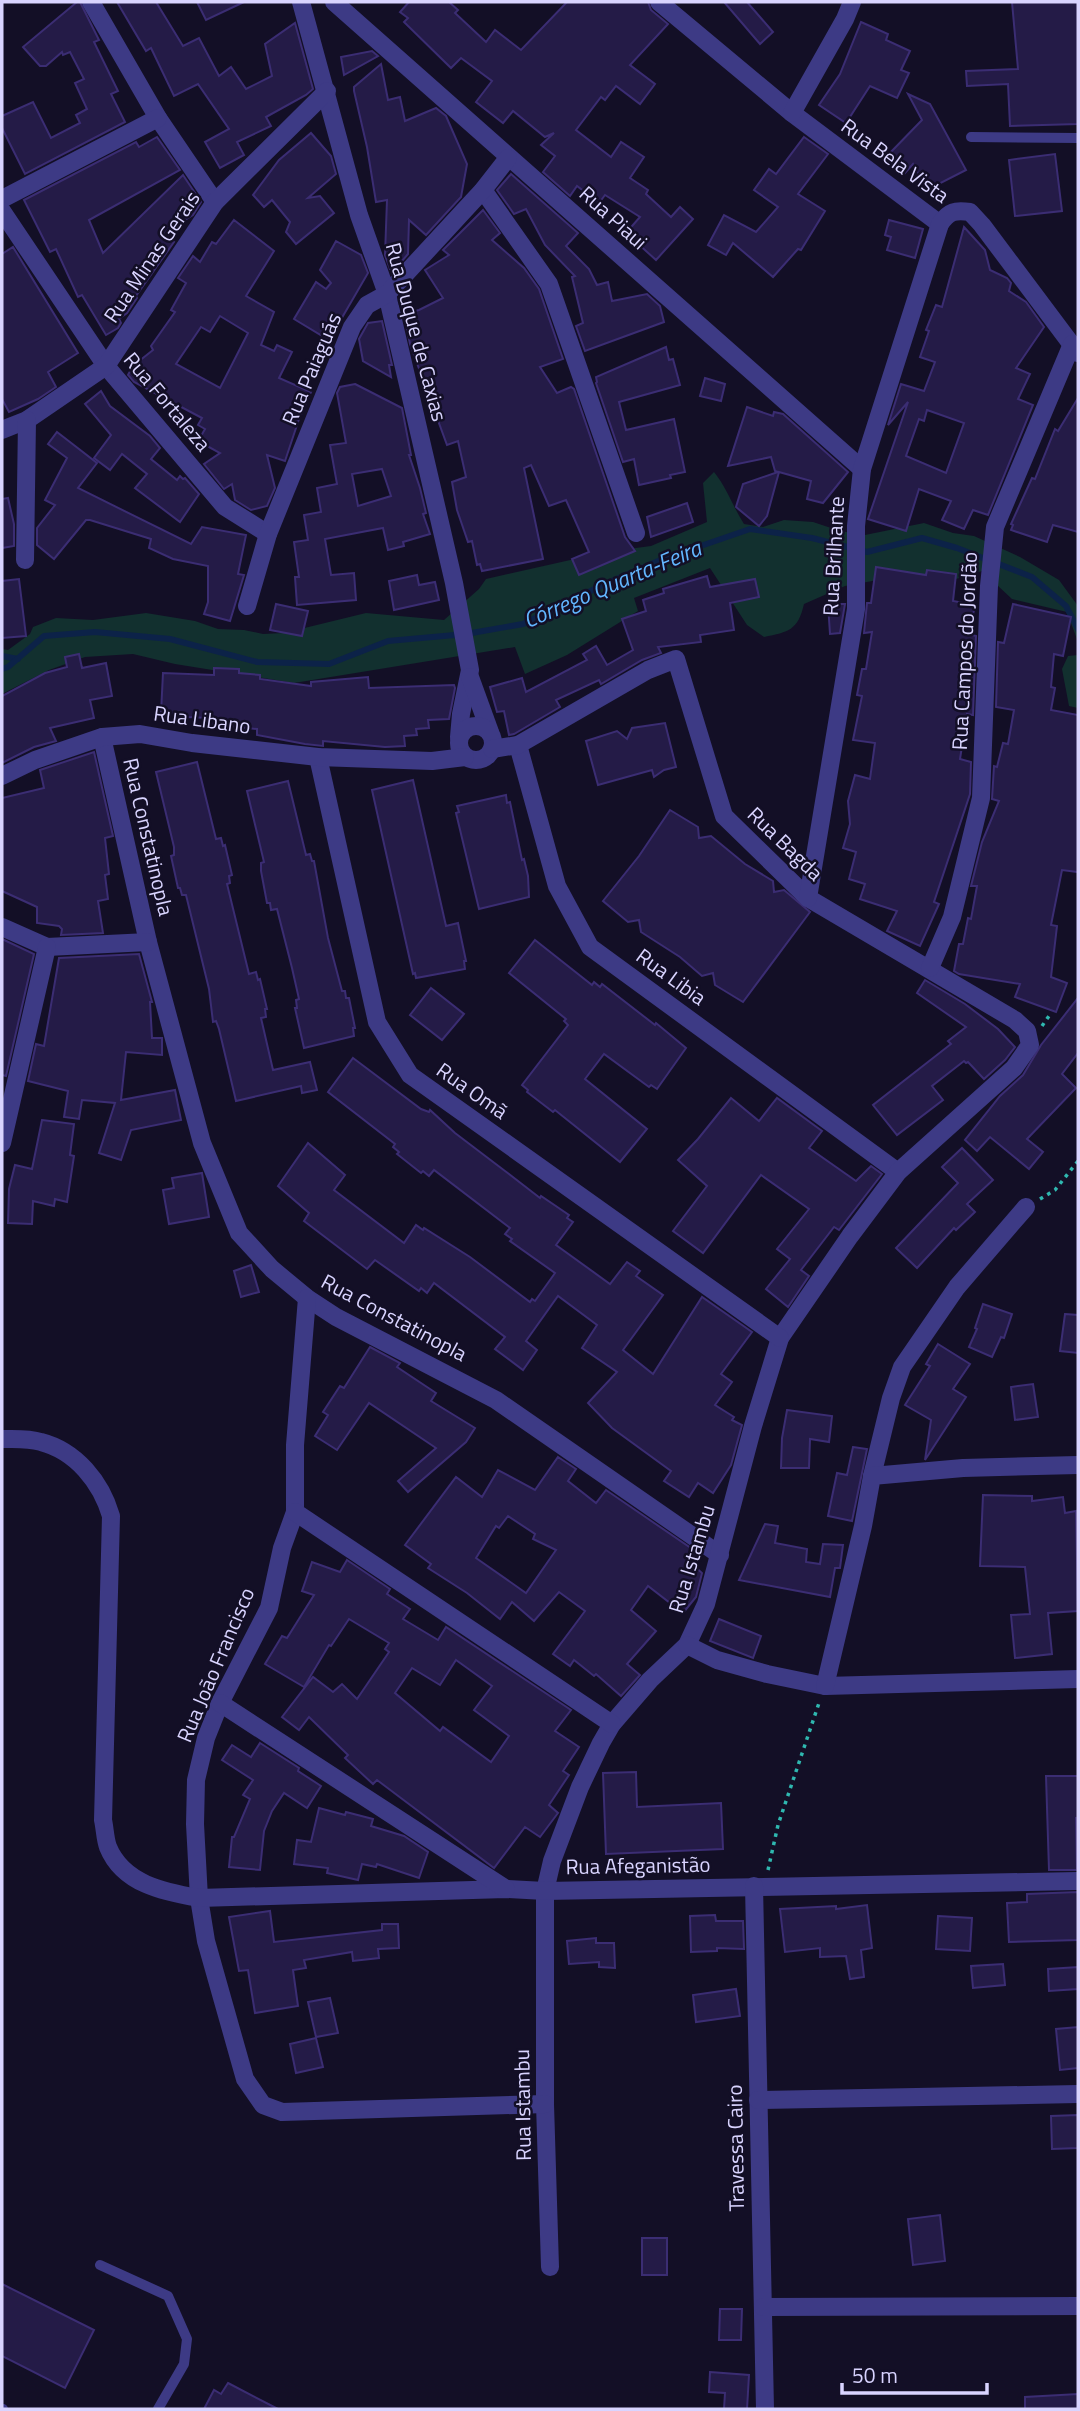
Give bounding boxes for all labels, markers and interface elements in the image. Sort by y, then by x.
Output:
street label: Rua Bela Vista [835,110,957,211]
street label: Rua Piaui [572,178,655,257]
street label: Rua Minas Gerais [95,184,207,329]
street label: Rua Duque de Caxias [378,239,456,425]
street label: Rua Paiaguás [273,307,349,430]
street label: Rua Fortaleza [116,344,219,459]
street label: Rua Brilhante [814,495,852,617]
water label: Córrego Quarta-Feira [517,530,708,637]
street label: Rua Campos do Jordão [943,551,985,751]
street label: Rua Libano [152,696,253,742]
street label: Rua Constatinopla [115,755,183,919]
street label: Rua Bagda [740,799,831,888]
street label: Rua Libia [630,940,714,1013]
street label: Rua Omã [430,1054,515,1127]
street label: Rua Constatinopla [316,1265,474,1369]
street label: Rua Istambu [659,1501,723,1617]
street label: Rua João Francisco [168,1582,262,1747]
street label: Rua Afeganistão [565,1848,711,1882]
street label: Rua Istambu [505,2049,539,2161]
street label: Travessa Cairo [718,2084,752,2212]
scale bar [842,2352,987,2396]
text: 50 m [852,2359,898,2391]

